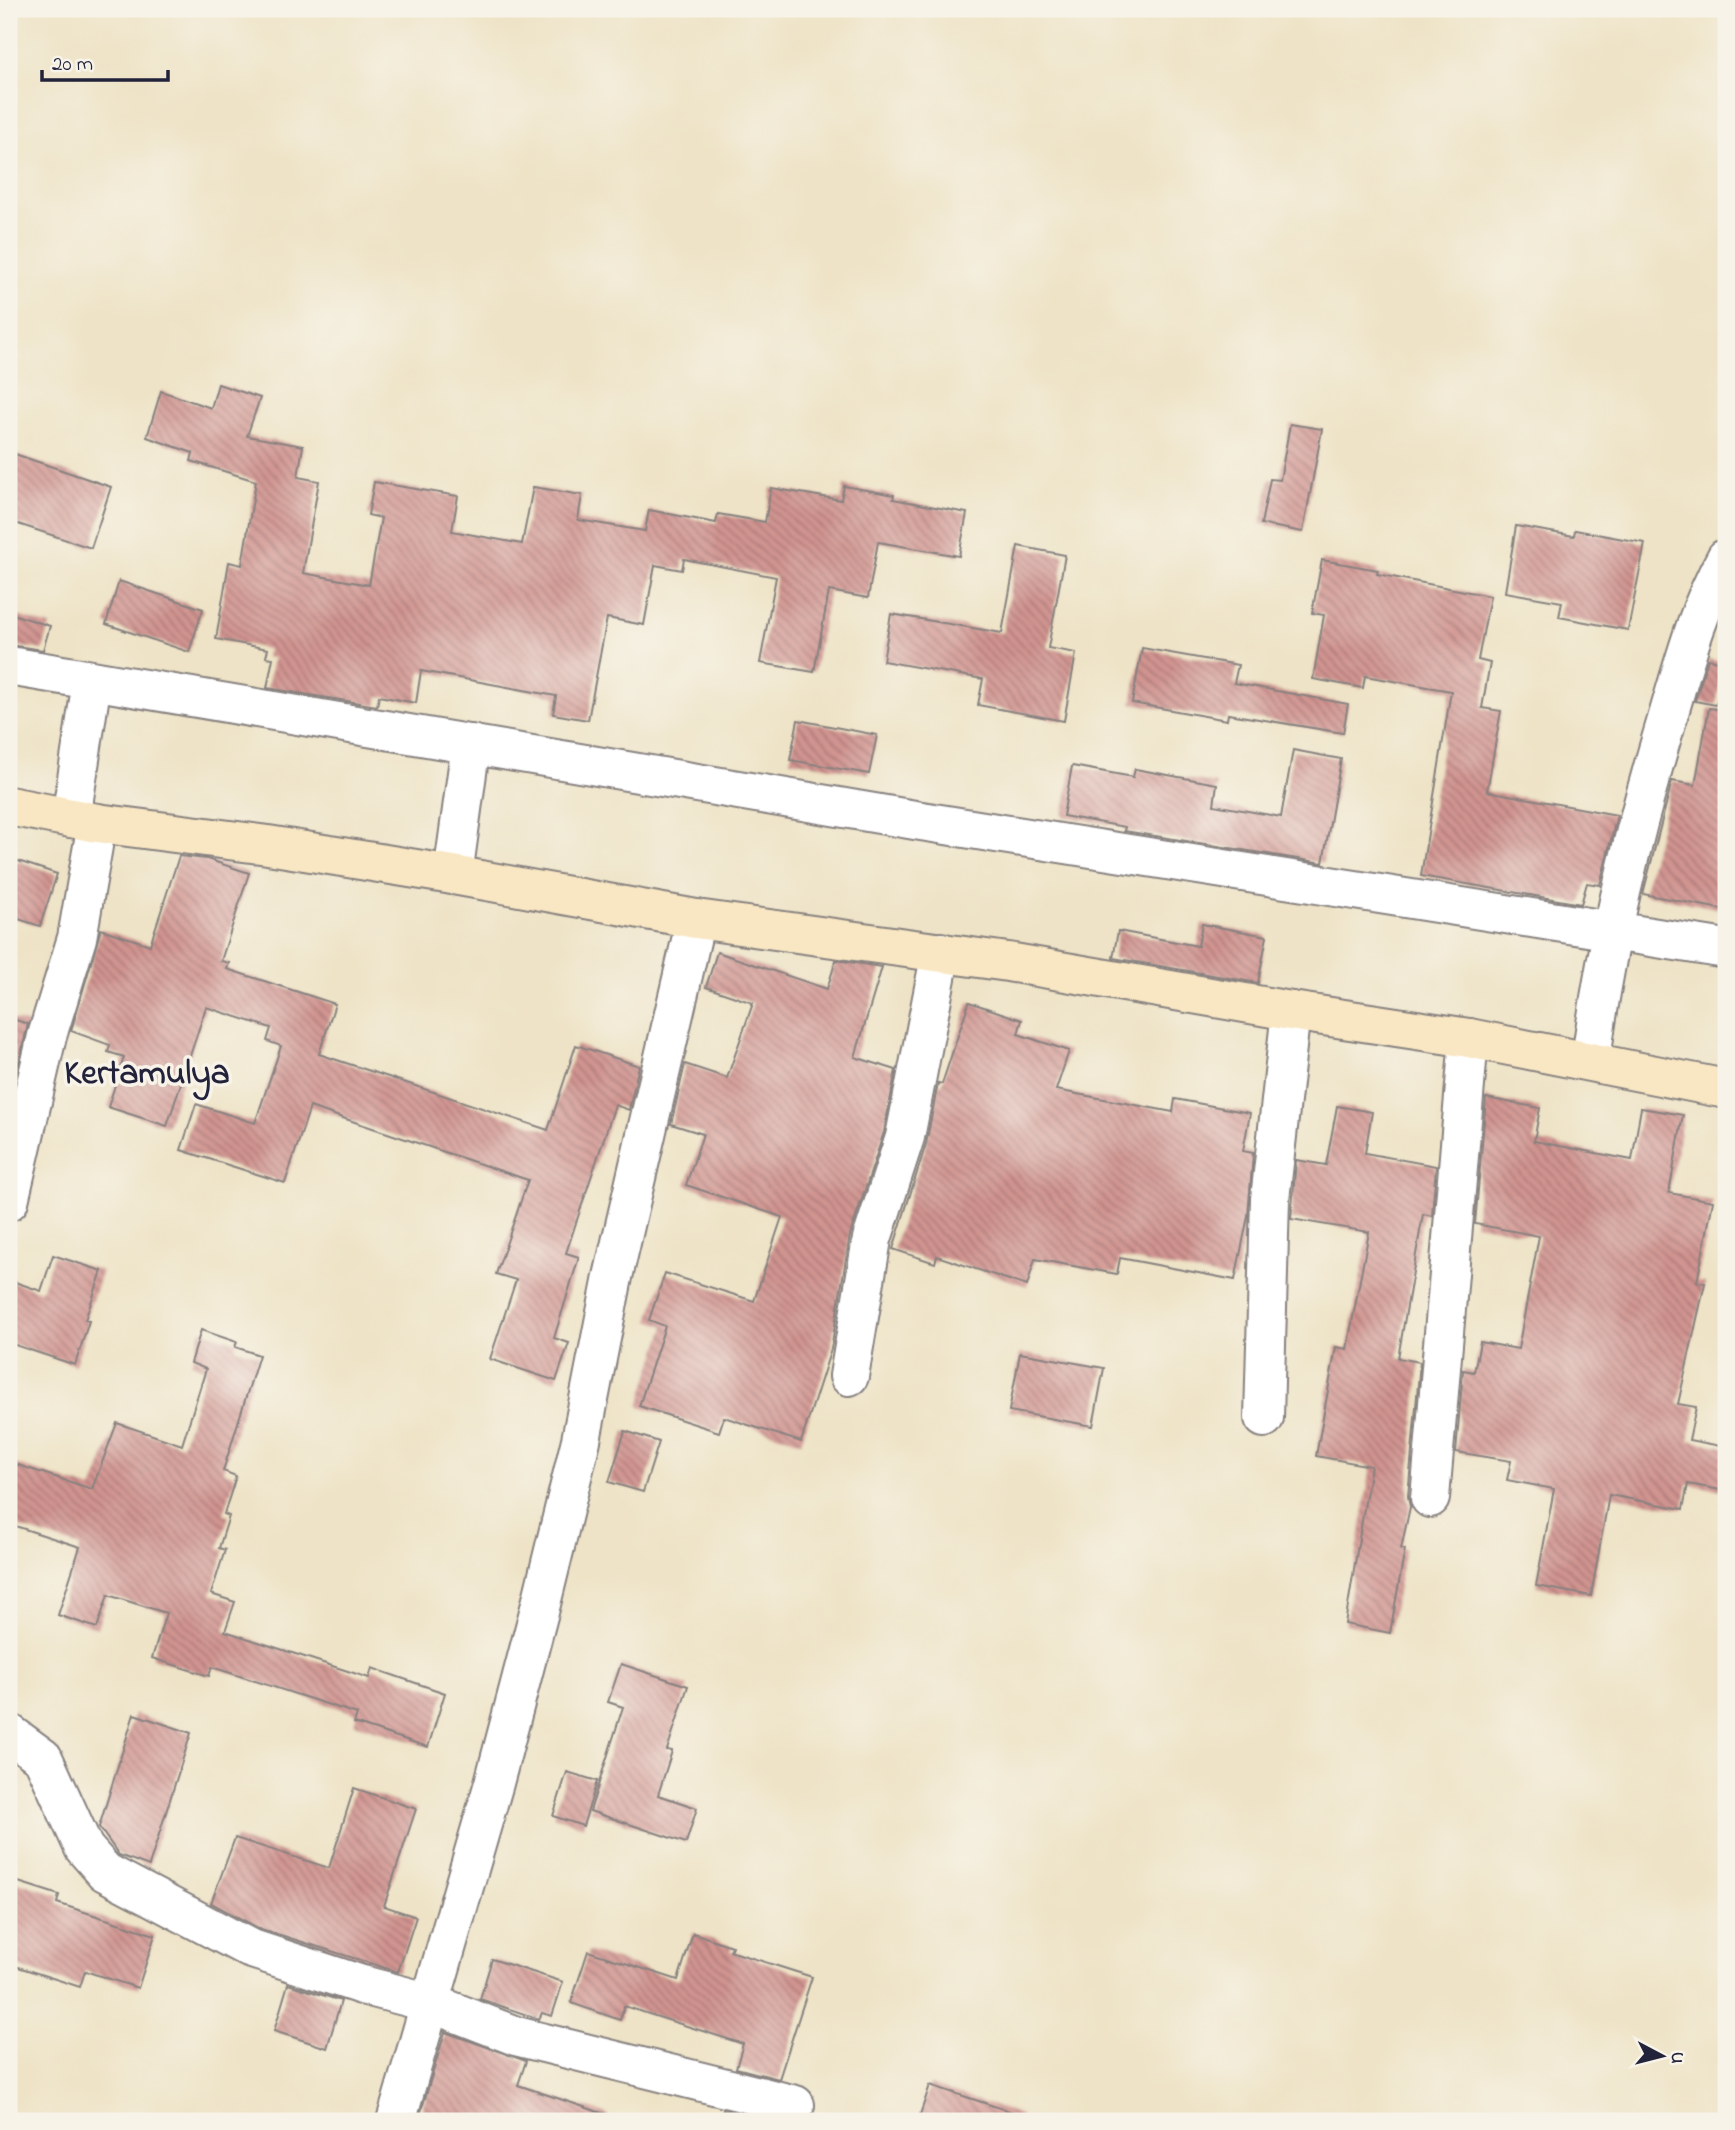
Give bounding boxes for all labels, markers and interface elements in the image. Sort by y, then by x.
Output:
scale bar [42,38,168,82]
text: 20 m [52,50,93,80]
district label: Kertamulya [64,1049,230,1101]
north arrow [1626,2022,1696,2092]
text: U [1662,2050,1691,2065]

